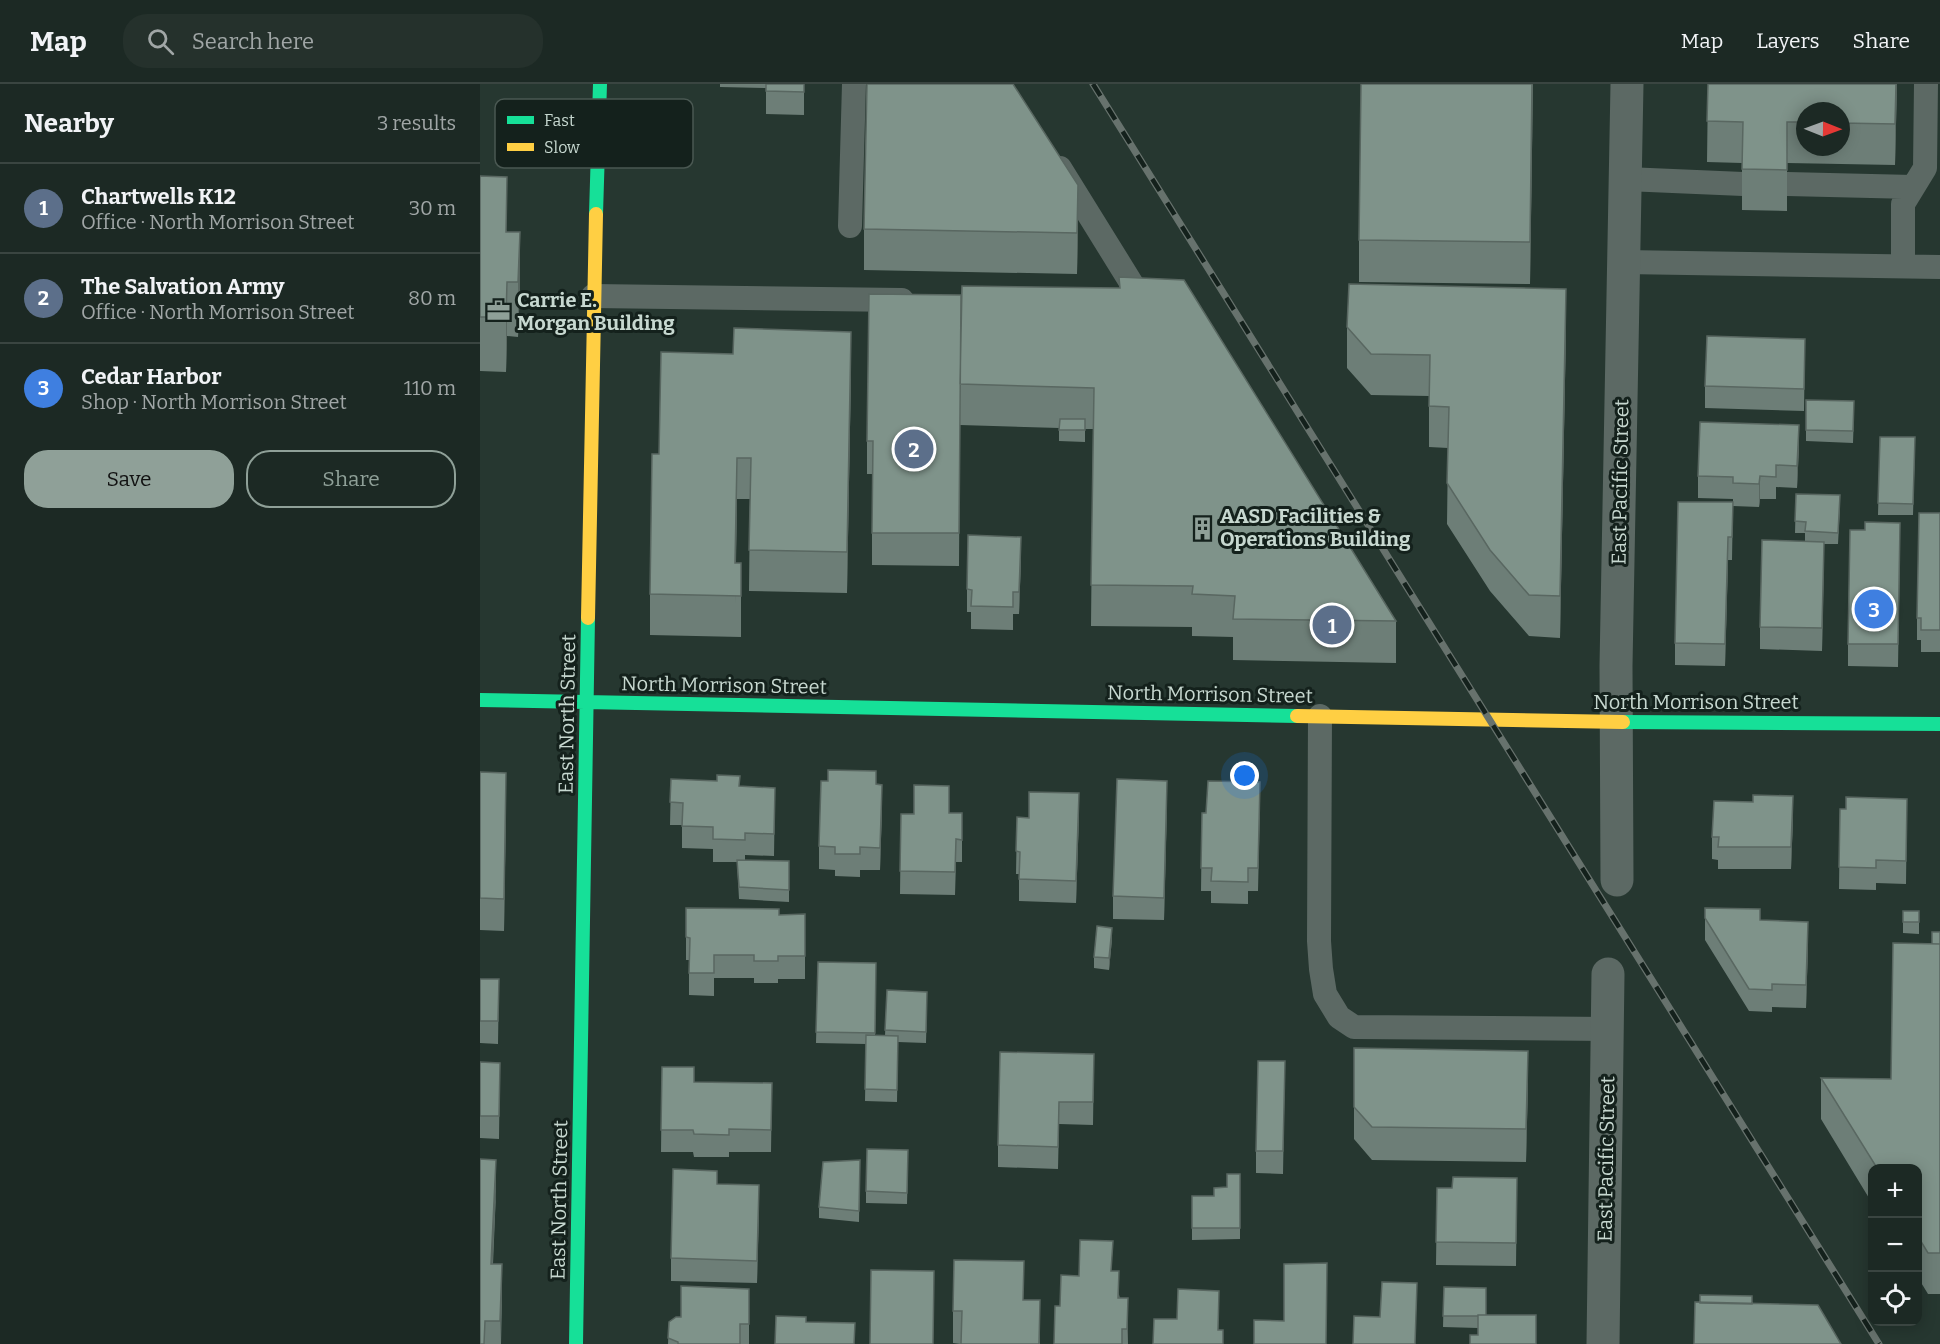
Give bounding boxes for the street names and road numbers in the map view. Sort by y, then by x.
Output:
street label: East Pacific Street [1607,399,1633,565]
street label: East North Street [554,634,580,794]
street label: North Morrison Street [621,671,827,699]
street label: North Morrison Street [1107,680,1313,708]
street label: North Morrison Street [1593,690,1799,714]
street label: East Pacific Street [1593,1076,1619,1242]
street label: East North Street [546,1120,572,1280]

